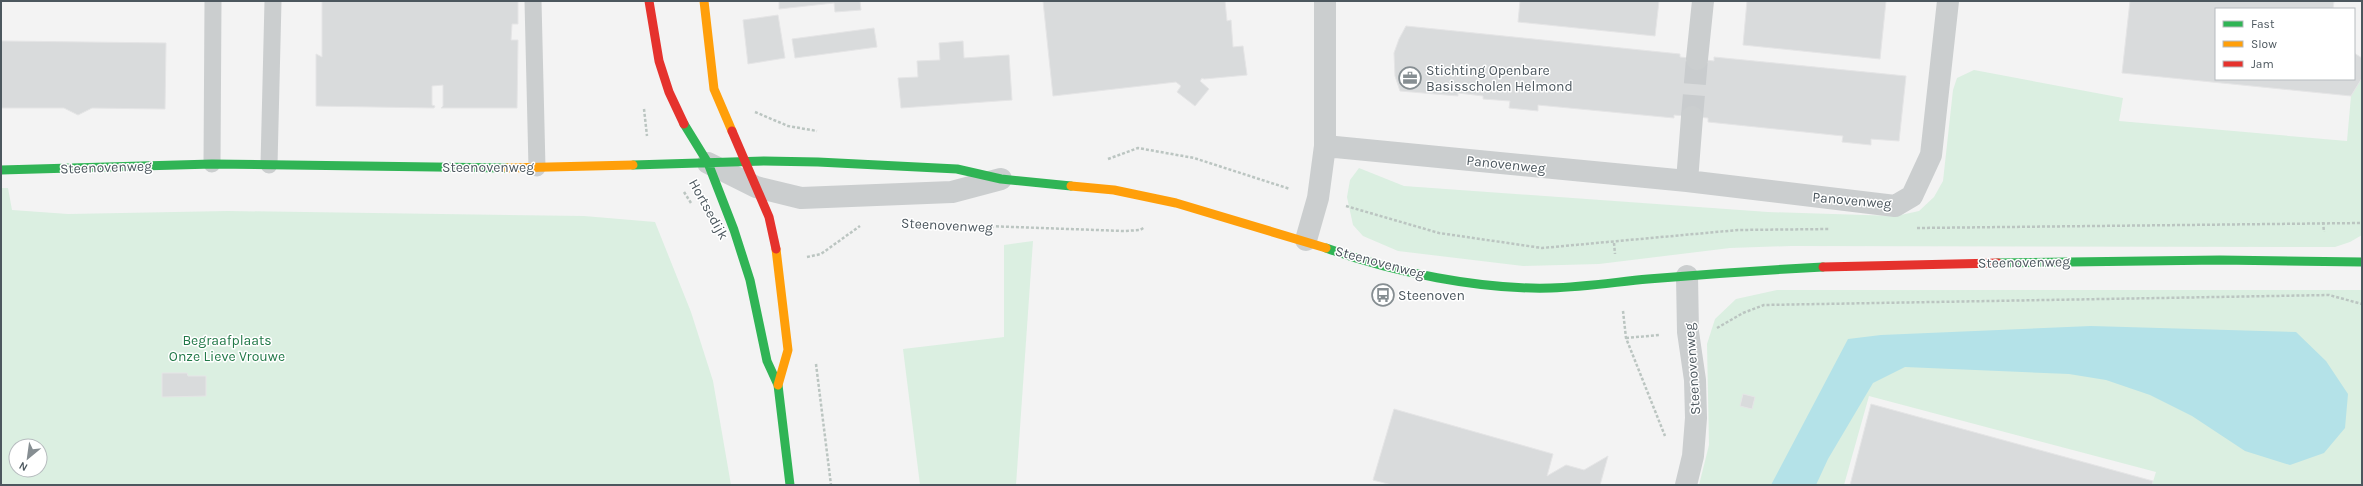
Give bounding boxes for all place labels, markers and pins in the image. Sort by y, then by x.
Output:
place label: Stichting Openbare Basisscholen Helmond [1426,62,1573,95]
office icon: Stichting Openbare Basisscholen Helmond [1397,65,1423,91]
bus stop icon: Steenoven [1370,282,1396,308]
place label: Steenoven [1398,287,1465,304]

